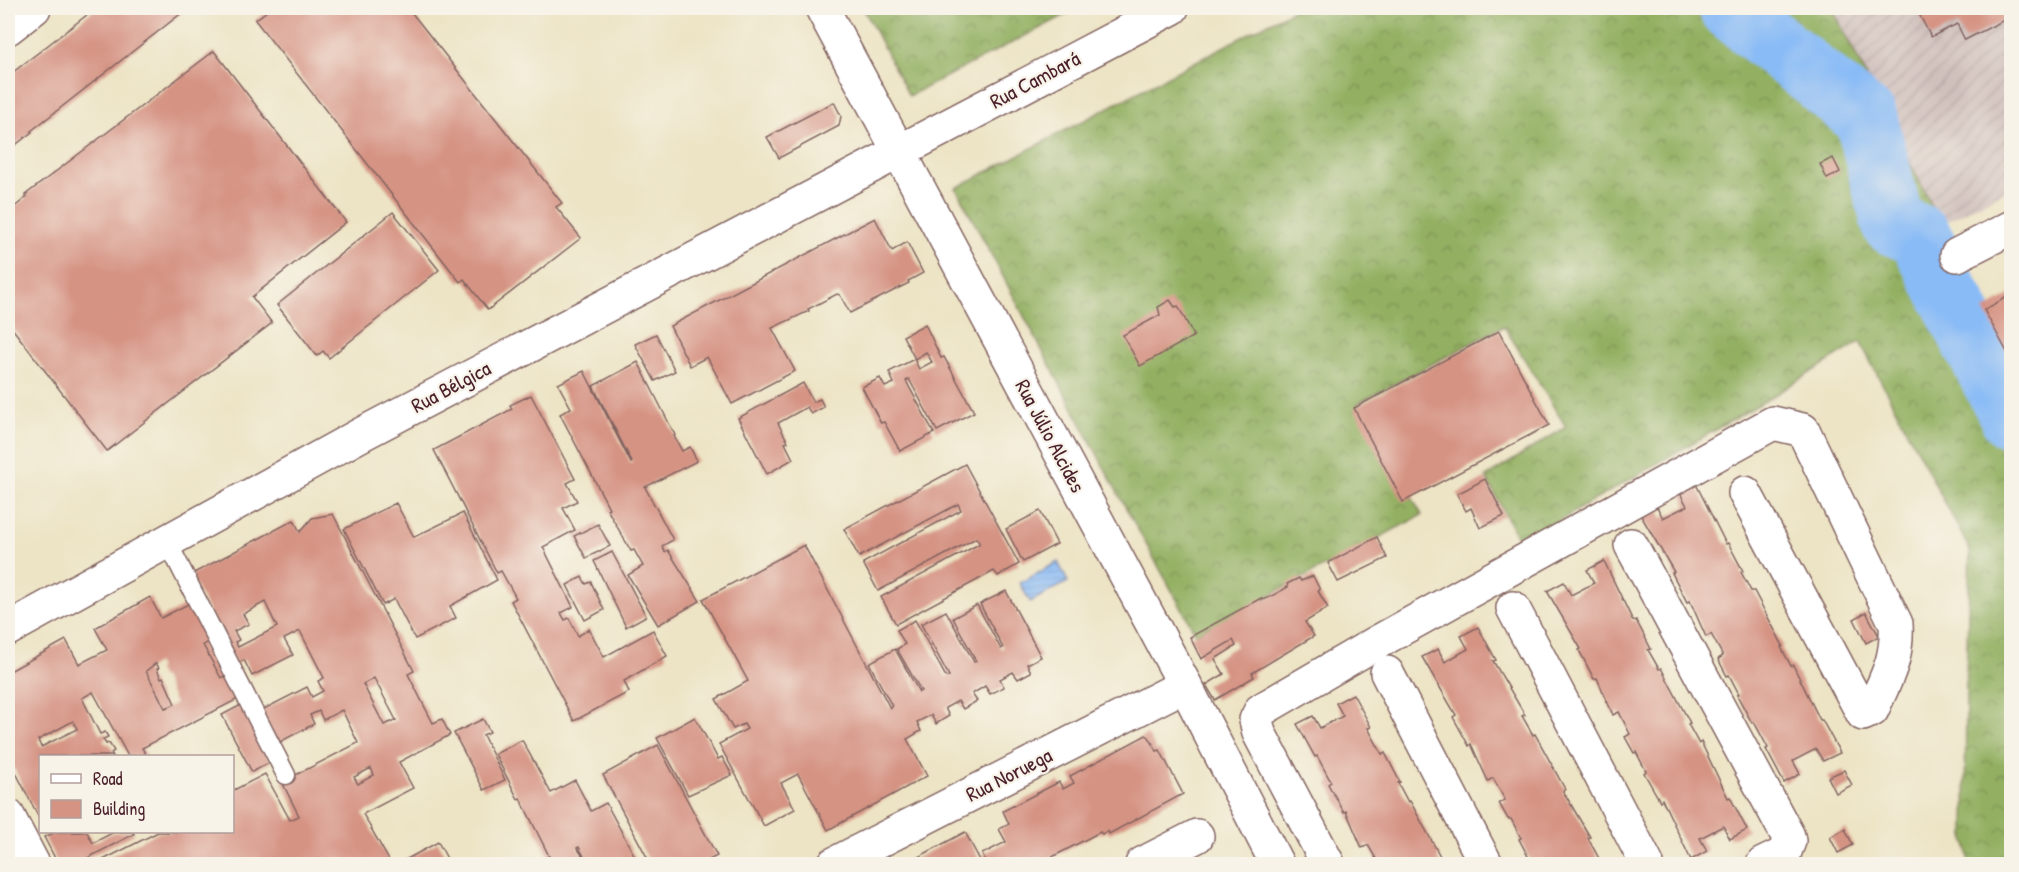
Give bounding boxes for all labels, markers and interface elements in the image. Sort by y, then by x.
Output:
street label: Rua Cambará [985,44,1085,115]
street label: Rua Bélgica [406,354,496,420]
street label: Rua Júlio Alcides [1009,374,1092,497]
street label: Rua Noruega [961,741,1057,809]
legend [39,755,234,833]
text: Road [93,766,123,791]
text: Building [93,796,145,821]

